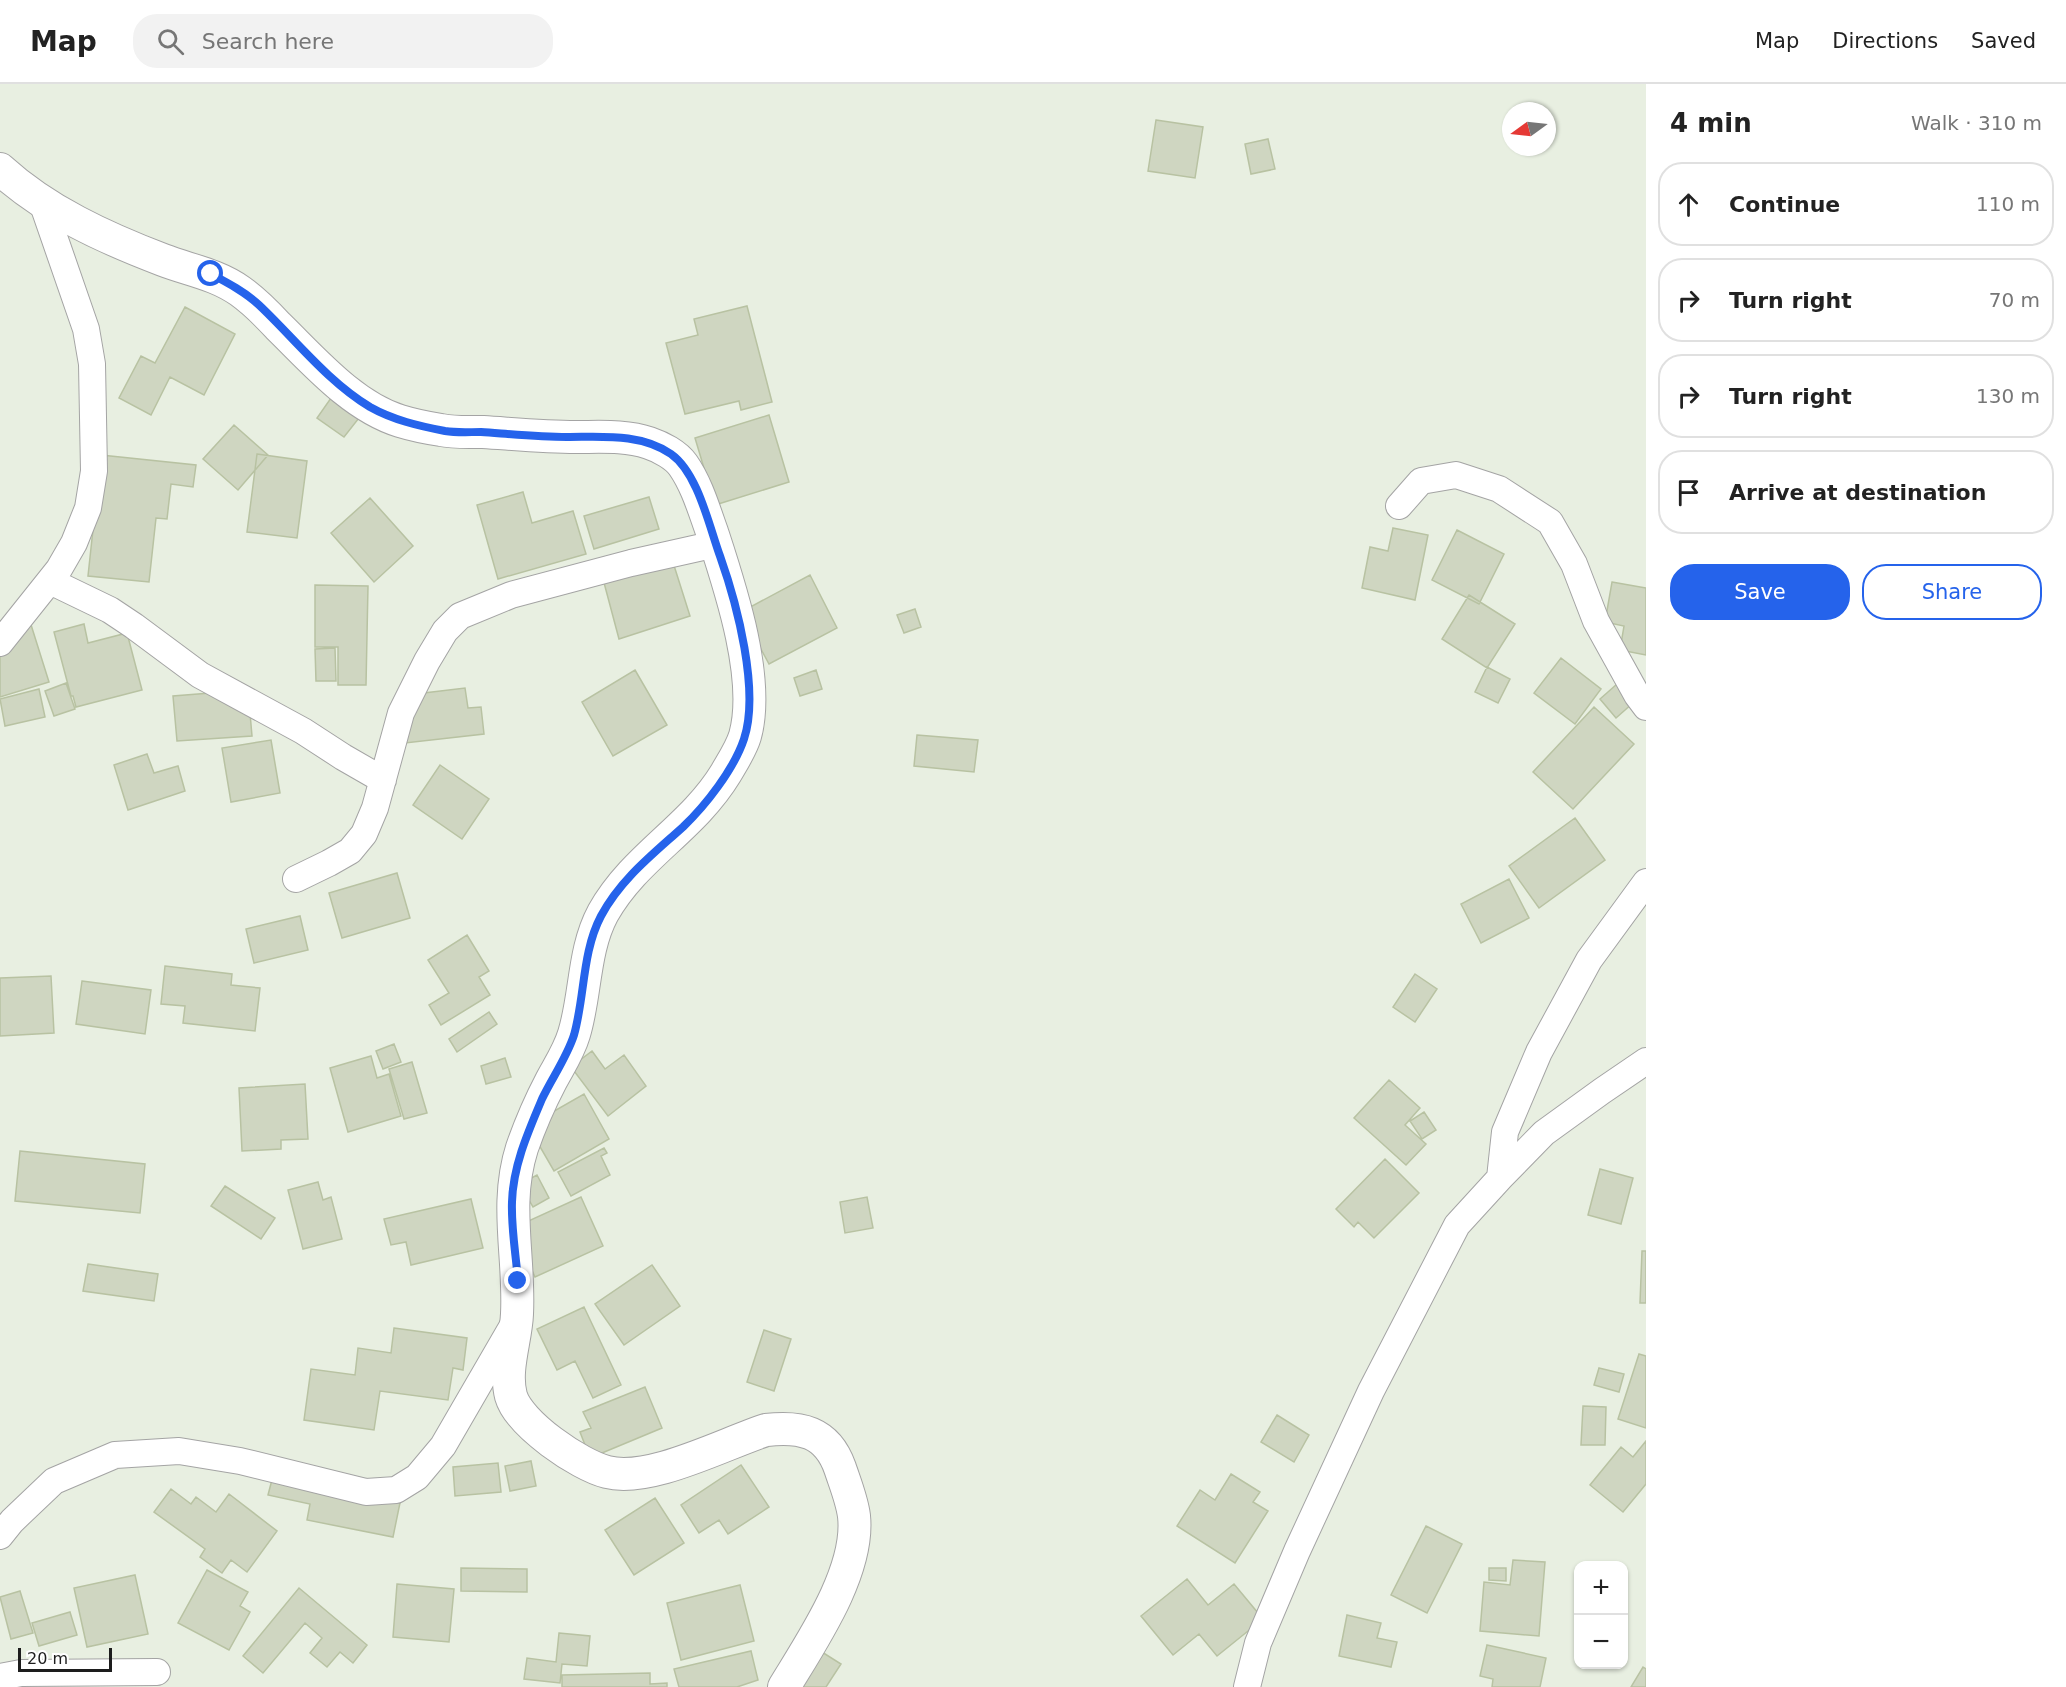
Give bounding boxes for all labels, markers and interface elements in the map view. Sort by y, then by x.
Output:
search box [133,14,553,68]
text: Map [30,25,97,58]
icon: search [154,25,187,58]
text: Search here [202,29,334,54]
text: Map [1755,29,1799,53]
text: Directions [1832,29,1938,53]
text: Saved [1971,29,2036,53]
north arrow [1502,102,1556,156]
text: 4 min [1670,108,1752,138]
text: Walk · 310 m [1911,111,2042,135]
icon: ahead [1672,188,1705,221]
text: Continue [1729,192,1840,217]
text: 110 m [1976,192,2040,216]
route start [197,260,223,286]
icon: right [1672,284,1705,317]
text: Turn right [1729,288,1852,313]
text: 70 m [1989,288,2040,312]
icon: right [1672,380,1705,413]
text: Turn right [1729,384,1852,409]
text: 130 m [1976,384,2040,408]
icon: arrive [1672,476,1705,509]
text: Arrive at destination [1729,480,1986,505]
button: Save [1670,564,1850,620]
button: Share [1862,564,2042,620]
route end [504,1267,530,1293]
map controls [1574,1561,1628,1669]
button: + [1574,1561,1628,1615]
button: − [1574,1615,1628,1669]
scale bar [18,1645,112,1672]
text: 20 m [27,1649,68,1668]

